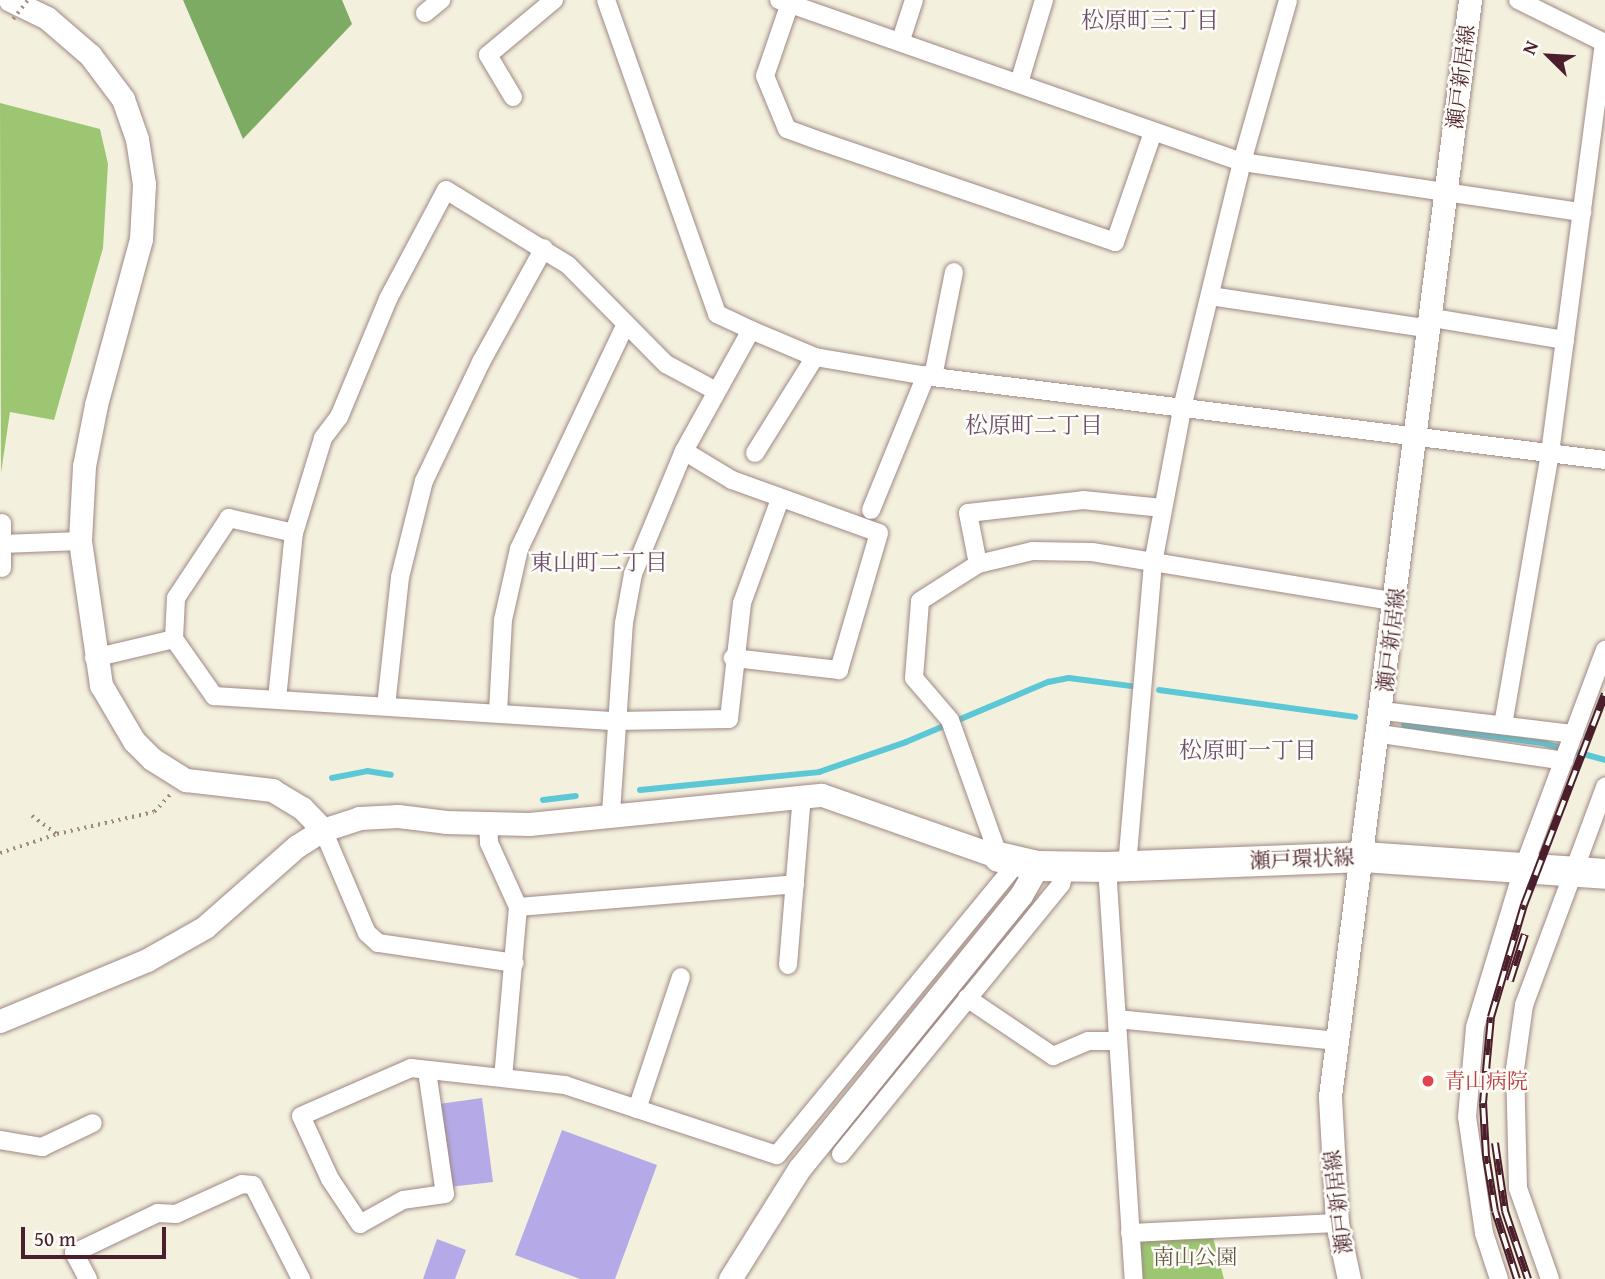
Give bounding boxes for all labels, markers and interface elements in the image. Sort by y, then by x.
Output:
district label: 松原町三丁目 [1081,6,1219,34]
north arrow [1514,21,1584,91]
street label: 瀬戸新居線 [1442,23,1480,131]
text: N [1514,36,1545,59]
district label: 松原町二丁目 [965,411,1103,439]
district label: 東山町二丁目 [530,548,668,576]
street label: 瀬戸新居線 [1372,586,1410,694]
district label: 松原町一丁目 [1179,736,1317,764]
street label: 瀬戸環状線 [1249,845,1355,873]
place label: 青山病院 [1444,1068,1528,1094]
marker: 青山病院 [1418,1071,1438,1091]
street label: 瀬戸新居線 [1319,1148,1357,1256]
scale bar [24,1212,170,1256]
text: 50 m [34,1223,76,1254]
park label: 南山公園 [1153,1244,1237,1270]

